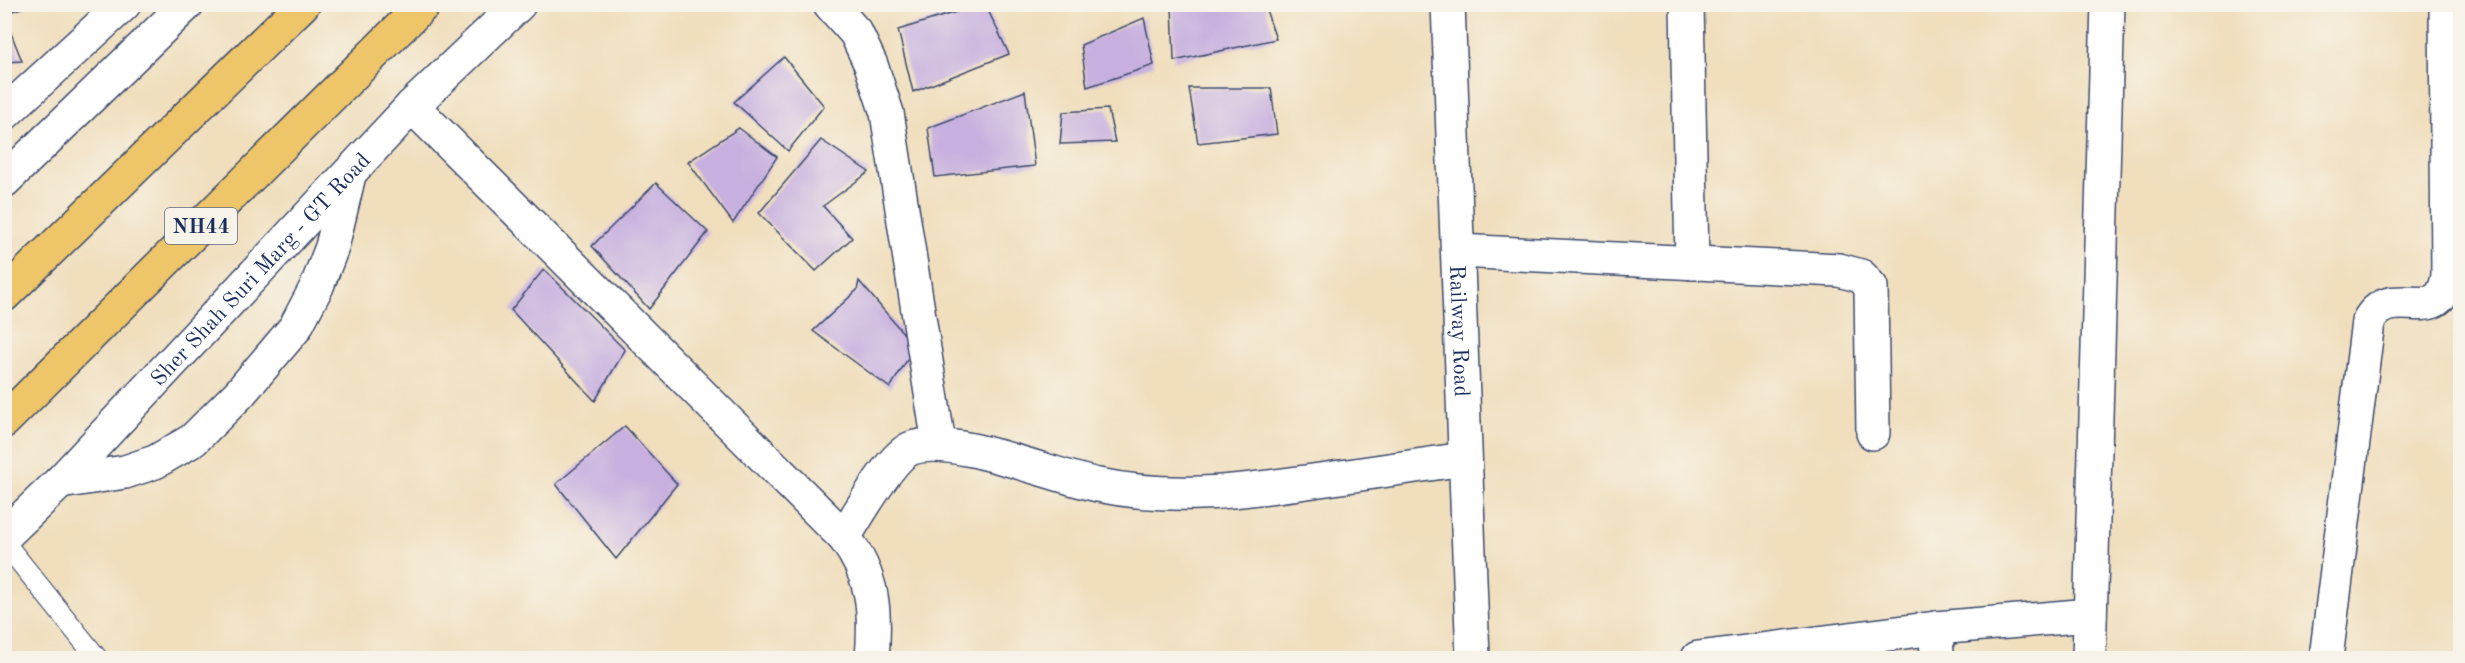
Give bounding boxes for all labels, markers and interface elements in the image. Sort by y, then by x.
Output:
street label: Sher Shah Suri Marg - GT Road [147,150,375,391]
road number: NH44 [165,208,237,244]
street label: Railway Road [1445,264,1472,397]

